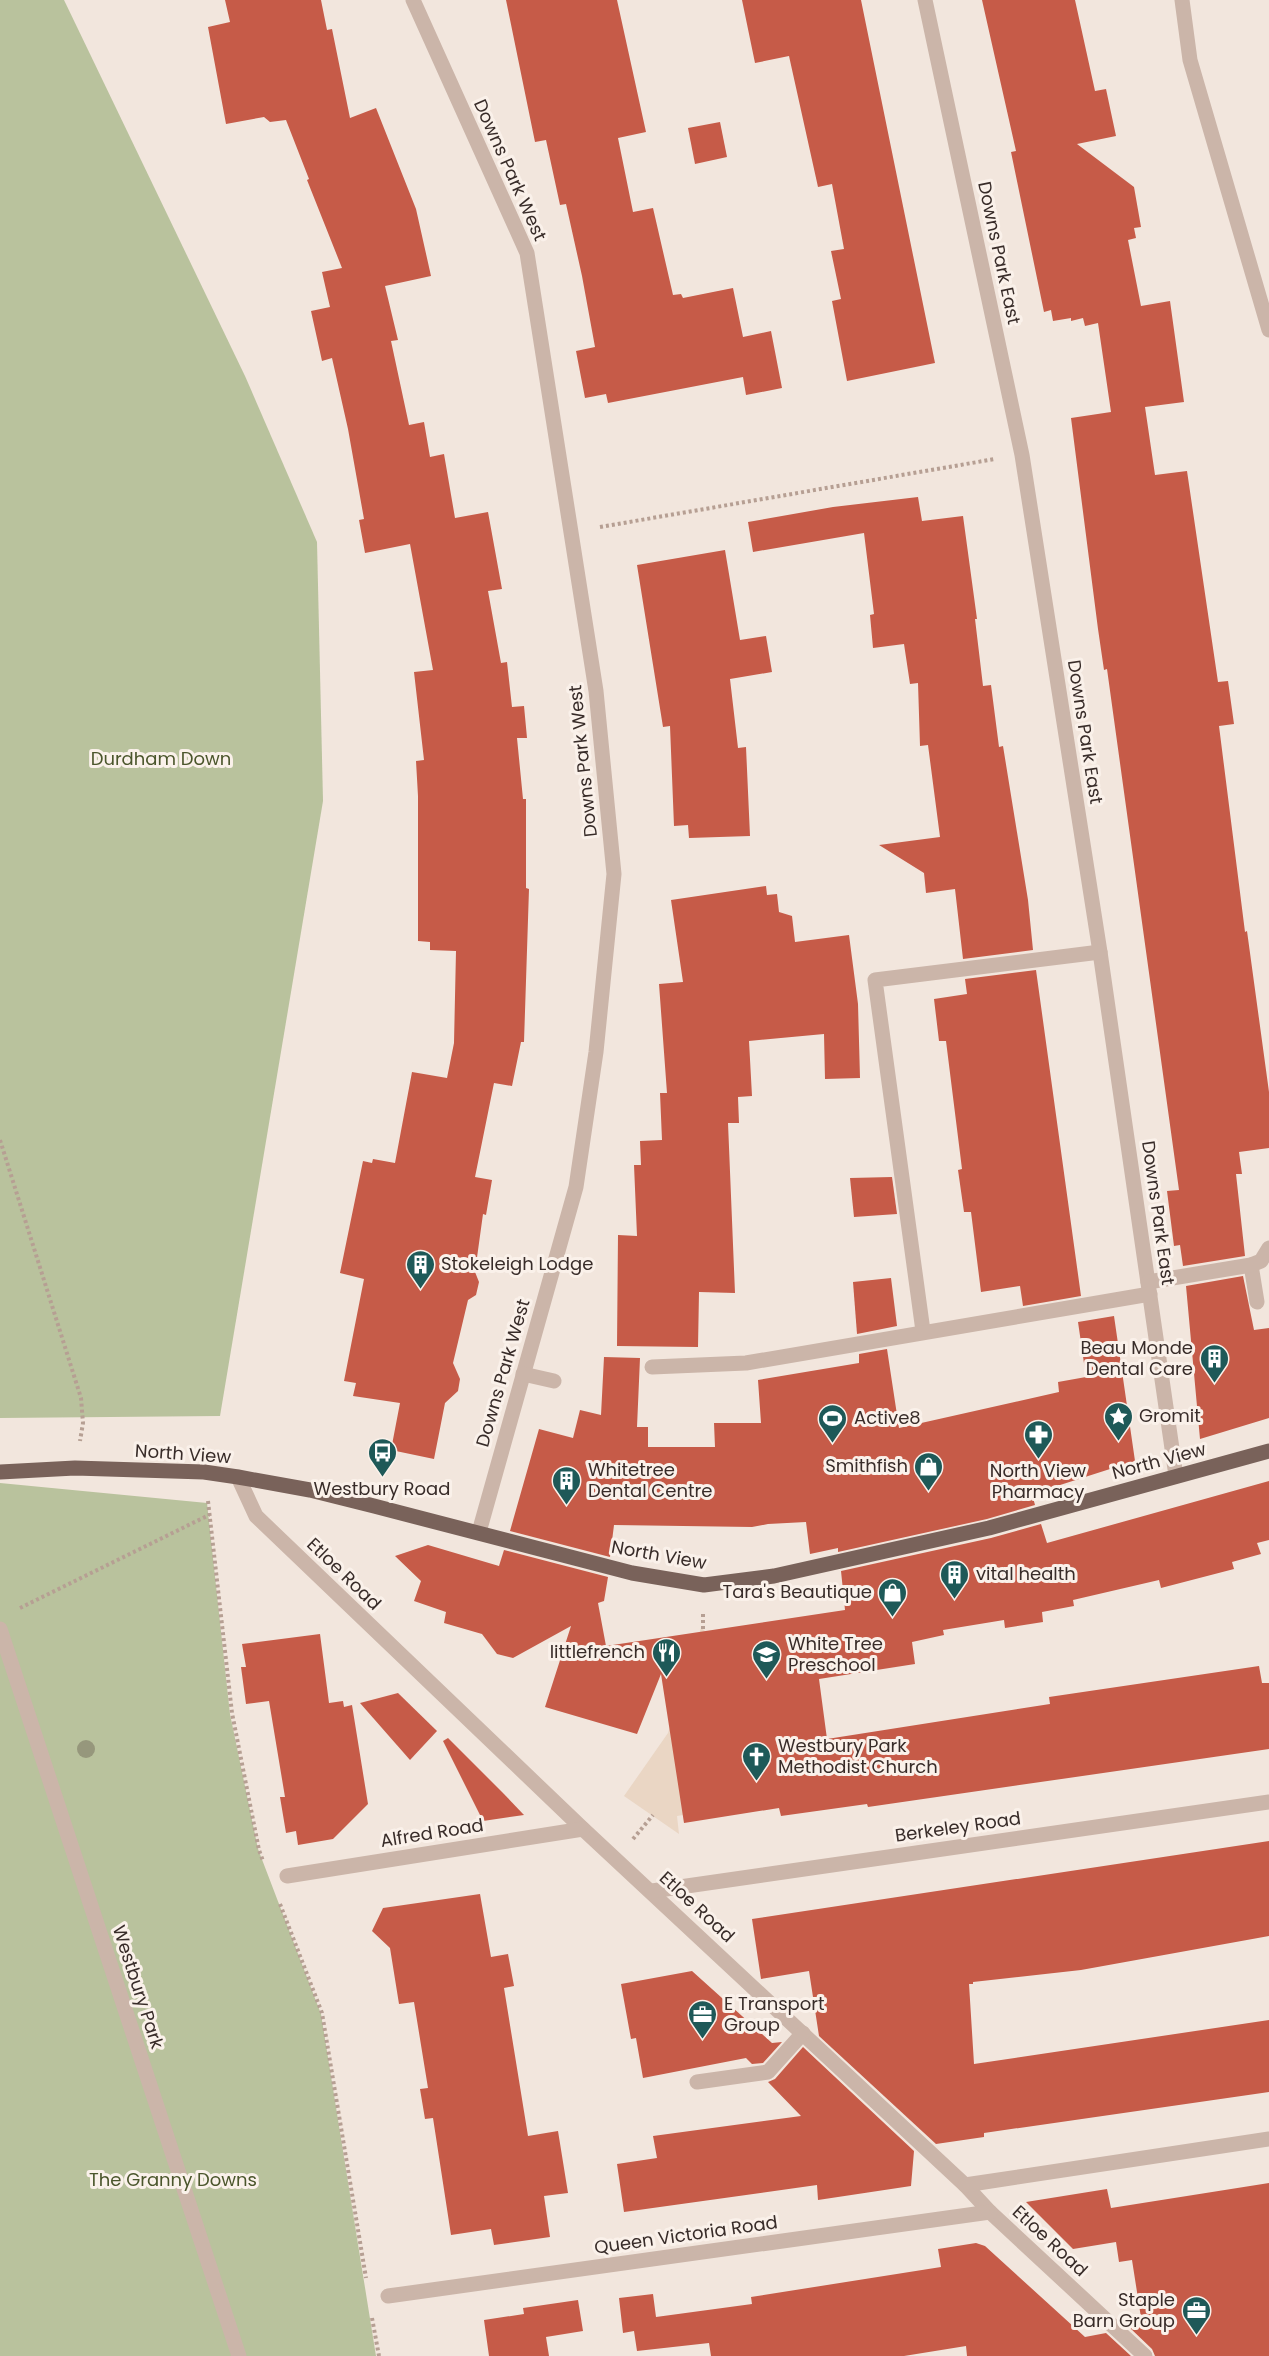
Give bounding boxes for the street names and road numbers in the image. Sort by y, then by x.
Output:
street label: Downs Park West [468,95,553,245]
street label: Downs Park East [972,179,1027,327]
street label: Downs Park East [1062,658,1109,806]
street label: Downs Park West [562,684,603,838]
street label: Downs Park East [1136,1139,1181,1287]
street label: Downs Park West [469,1296,536,1450]
street label: North View [1109,1436,1209,1485]
street label: North View [134,1438,232,1469]
street label: Etloe Road [302,1532,387,1615]
street label: North View [609,1534,709,1575]
street label: Berkeley Road [893,1805,1022,1848]
street label: Alfred Road [379,1812,485,1853]
street label: Etloe Road [654,1865,740,1948]
street label: Westbury Park [107,1922,170,2053]
street label: Etloe Road [1007,2199,1093,2282]
street label: Queen Victoria Road [593,2209,779,2260]

